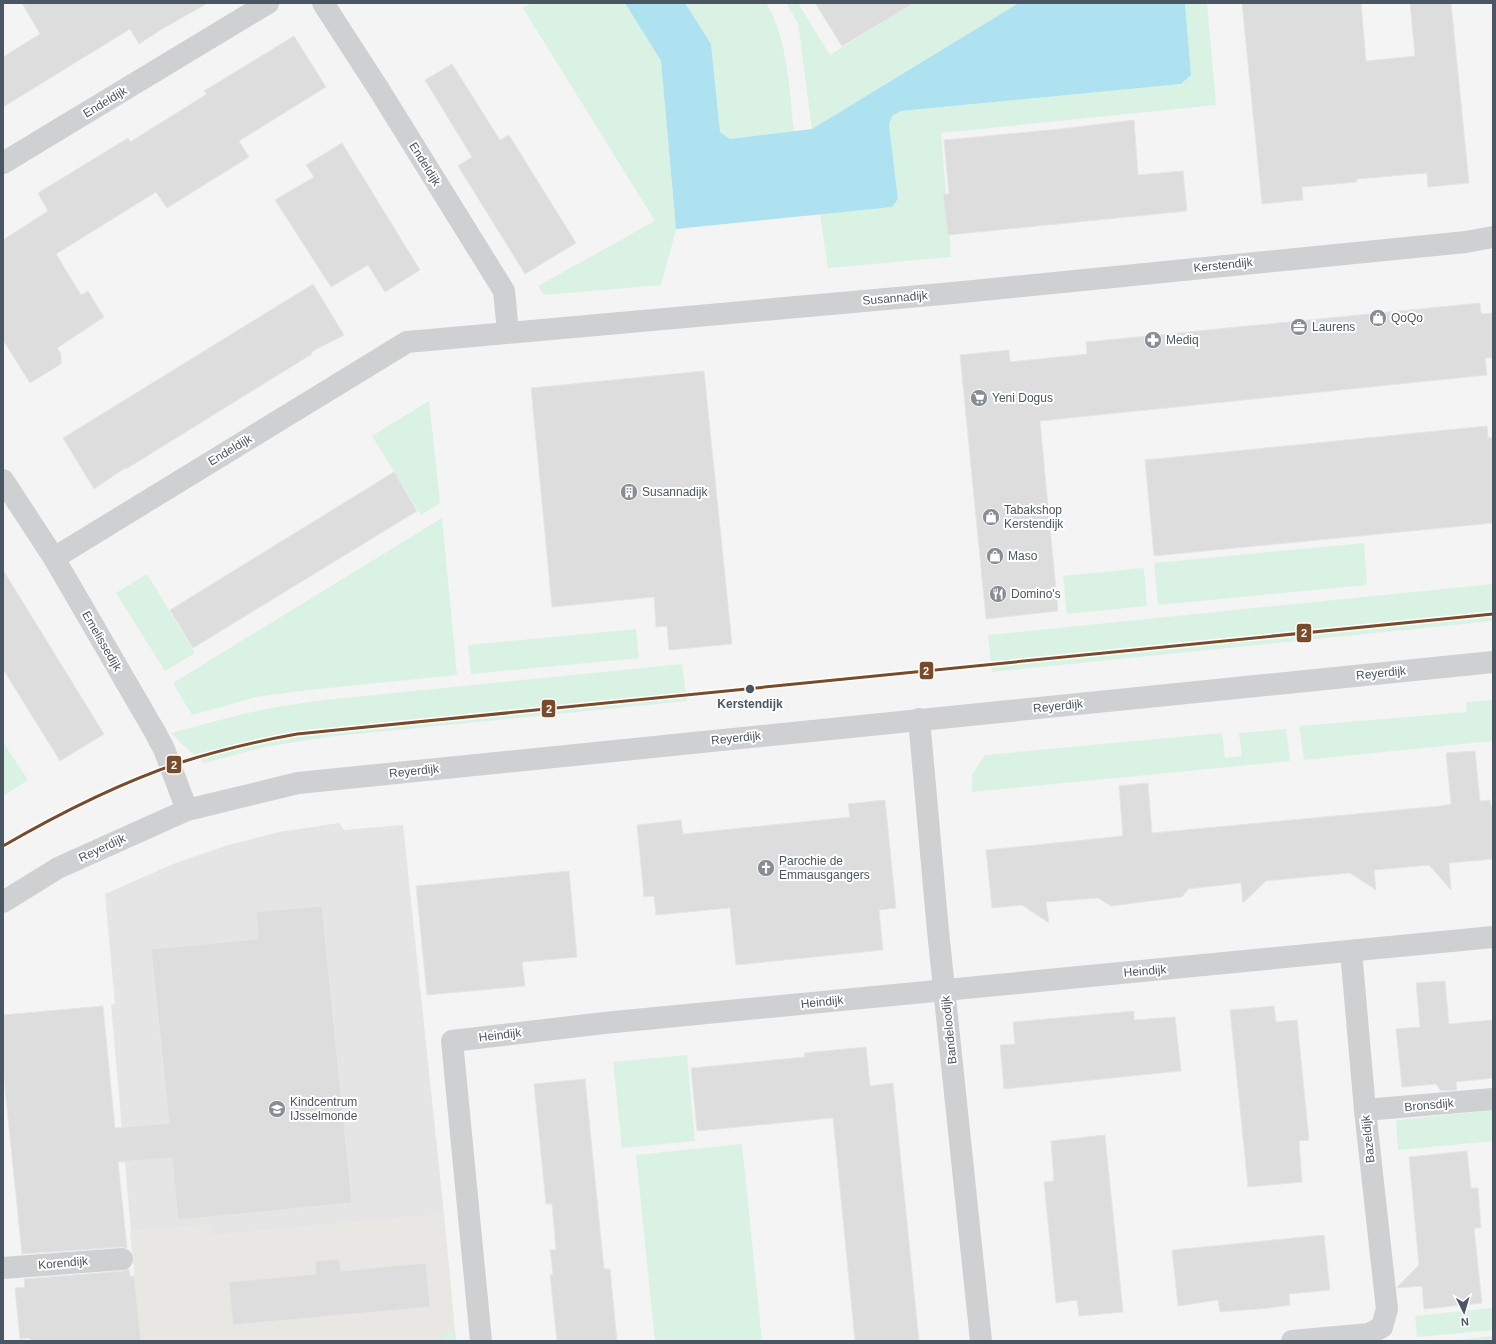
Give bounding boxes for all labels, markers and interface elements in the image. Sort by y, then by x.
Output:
street label: Endeldijk [81,83,130,121]
street label: Endeldijk [406,140,444,189]
street label: Kerstendijk [1193,255,1254,275]
street label: Susannadijk [862,288,929,308]
shop icon: QoQo [1368,308,1388,328]
place label: QoQo [1391,311,1423,325]
office icon: Laurens [1289,317,1309,337]
place label: Laurens [1312,320,1355,334]
pharmacy icon: Mediq [1143,330,1163,350]
place label: Mediq [1166,333,1199,347]
supermarket icon: Yeni Dogus [969,388,989,408]
place label: Yeni Dogus [992,391,1053,405]
street label: Endeldijk [206,431,255,469]
building icon: Susannadijk [619,482,639,502]
place label: Susannadijk [642,485,708,499]
place label: Tabakshop Kerstendijk [1004,503,1064,531]
shop icon: Tabakshop Kerstendijk [981,507,1001,527]
shop icon: Maso [985,546,1005,566]
place label: Maso [1008,549,1038,563]
restaurant icon: Domino's [988,584,1008,604]
place label: Domino's [1011,587,1061,601]
street label: Emelissedijk [79,609,125,674]
line badge: 2 [1296,623,1312,643]
text: 2 [1301,627,1307,639]
line badge: 2 [919,661,934,680]
street label: Reyerdijk [1355,663,1408,683]
text: 2 [923,665,929,677]
marker: Kerstendijk [744,683,756,695]
street label: Reyerdijk [1032,696,1085,716]
place label: Kerstendijk [717,697,783,711]
line badge: 2 [541,699,556,718]
text: 2 [546,703,552,715]
street label: Reyerdijk [710,728,763,748]
line badge: 2 [166,755,182,774]
text: 2 [171,759,177,771]
street label: Reyerdijk [388,761,441,781]
street label: Reyerdijk [76,831,129,865]
place label: Parochie de Emmausgangers [779,854,870,882]
church icon: Parochie de Emmausgangers [756,858,776,878]
street label: Heindijk [1123,962,1168,980]
street label: Heindijk [800,993,845,1011]
street label: Bandeloodijk [938,994,960,1065]
street label: Heindijk [478,1025,523,1045]
place label: Kindcentrum IJsselmonde [290,1095,358,1123]
street label: Bronsdijk [1404,1096,1455,1114]
school or university icon: Kindcentrum IJsselmonde [267,1099,287,1119]
street label: Bazeldijk [1358,1113,1377,1164]
street label: Korendijk [37,1254,90,1272]
north arrow [1444,1292,1484,1332]
text: N [1460,1316,1469,1328]

